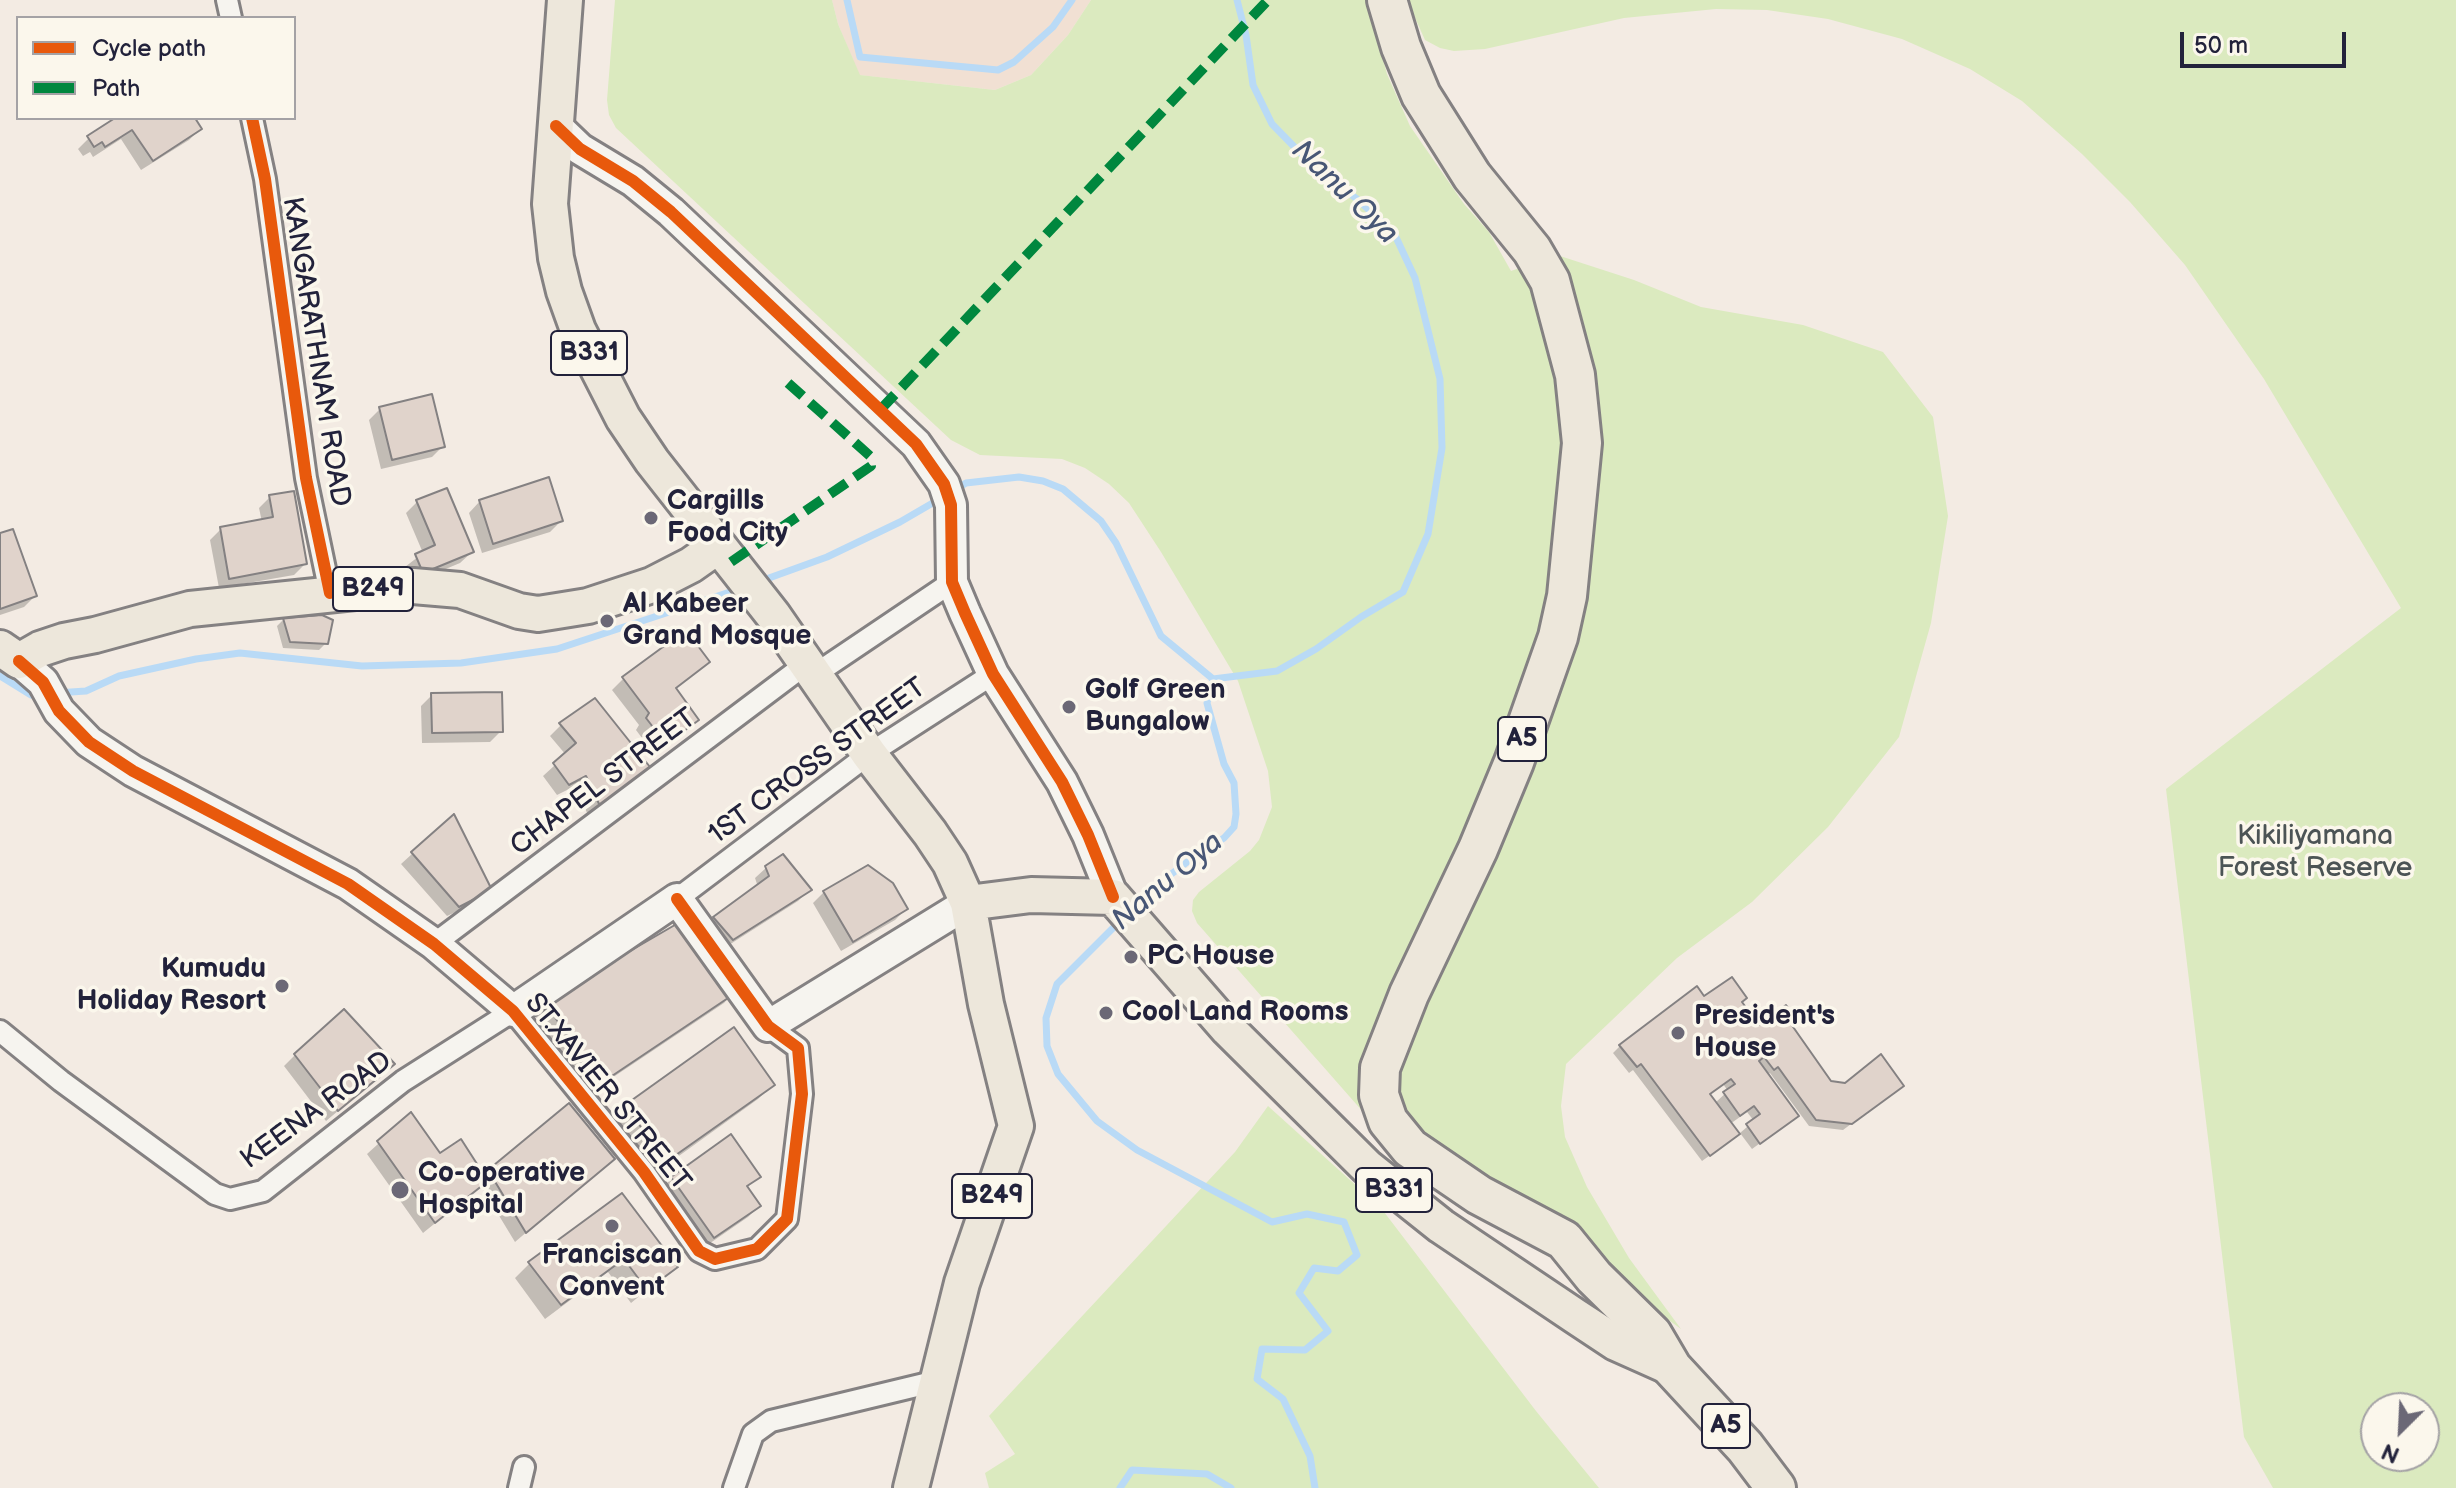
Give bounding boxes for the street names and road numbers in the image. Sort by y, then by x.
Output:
street label: KANGARATHNAM ROAD [274,195,356,509]
road number: B331 [551,331,627,375]
road number: B249 [333,567,413,611]
street label: 1ST CROSS STREET [703,672,933,852]
street label: CHAPEL STREET [504,702,704,864]
road number: A5 [1498,717,1546,761]
street label: ST.XAVIER STREET [517,987,697,1199]
street label: KEENA ROAD [235,1045,399,1177]
road number: B331 [1356,1168,1432,1212]
road number: B249 [952,1174,1032,1218]
road number: A5 [1702,1404,1750,1448]

